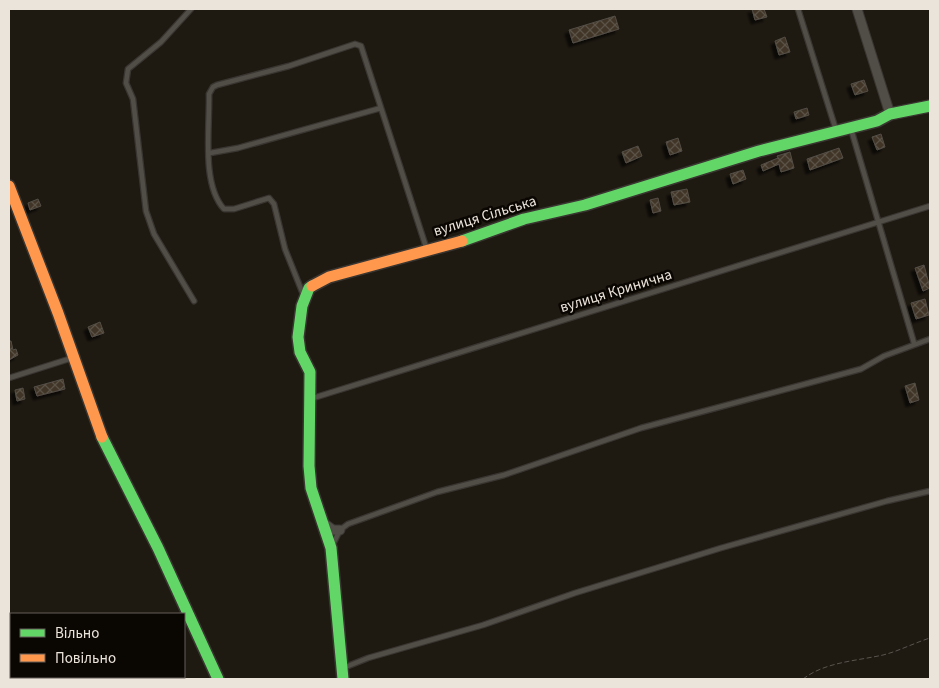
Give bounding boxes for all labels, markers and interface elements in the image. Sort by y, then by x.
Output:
street label: вулиця Сільська [431,190,539,242]
street label: вулиця Кринична [557,264,675,318]
legend [10,613,185,678]
text: Вільно [55,623,99,644]
text: Повільно [55,648,116,669]

